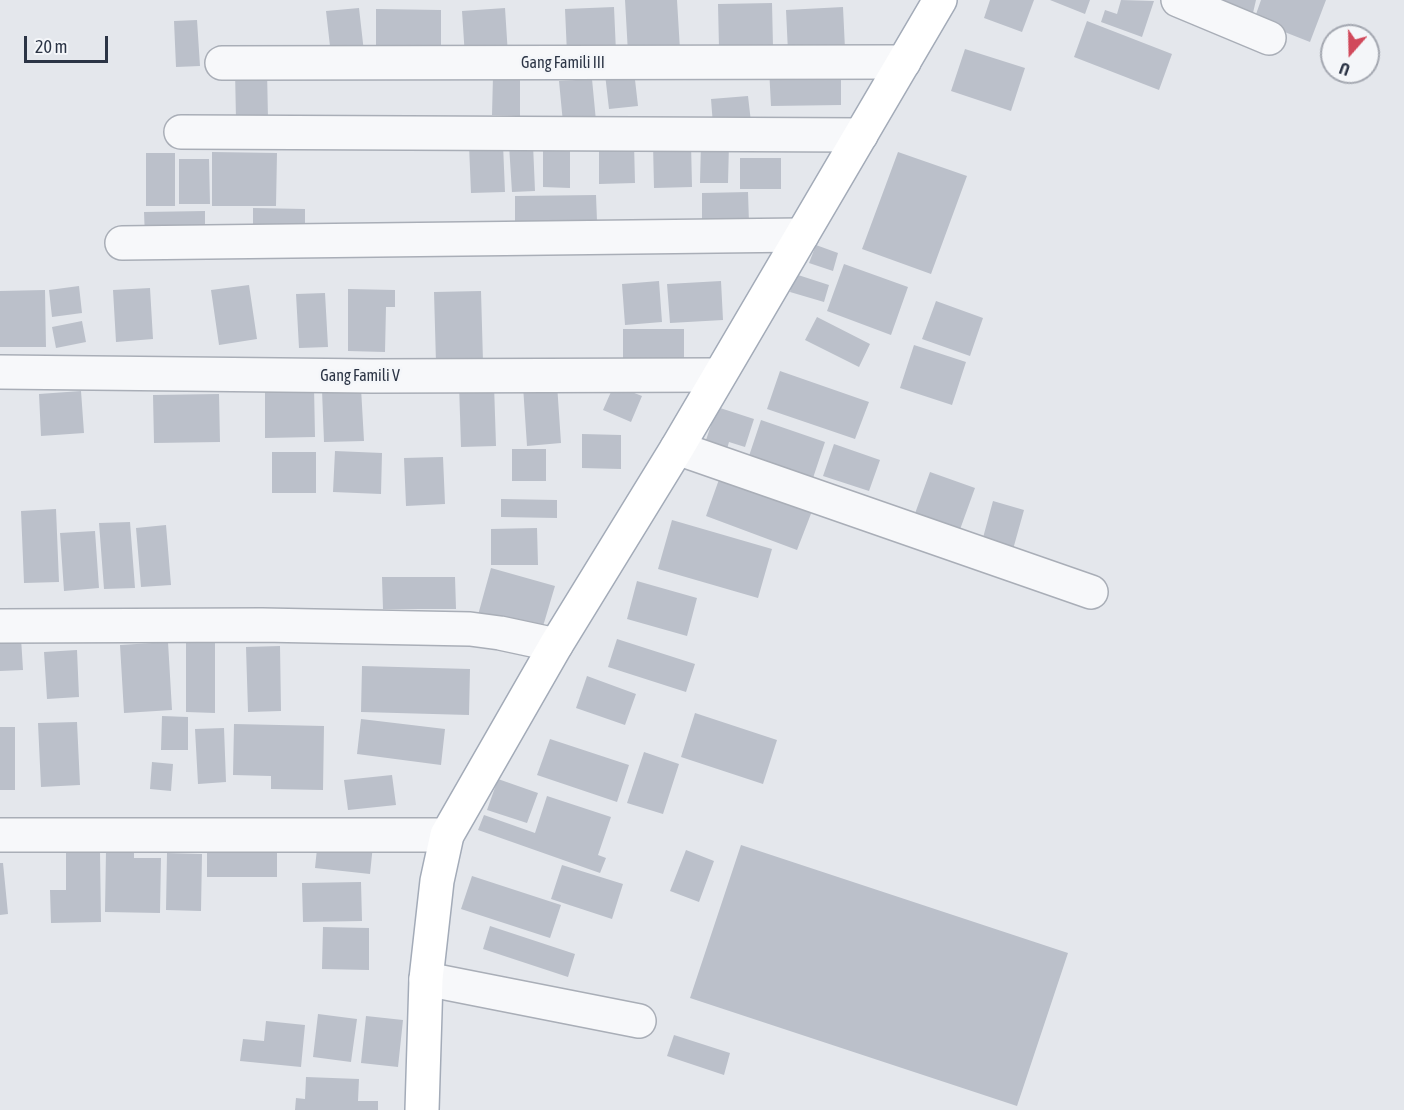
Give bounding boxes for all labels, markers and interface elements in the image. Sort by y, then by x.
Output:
scale bar [27,24,111,62]
north arrow [1320,24,1380,84]
text: 20 m [35,36,67,57]
street label: Gang Famili III [521,53,605,73]
text: U [1337,59,1352,79]
street label: Gang Famili V [320,366,400,386]

